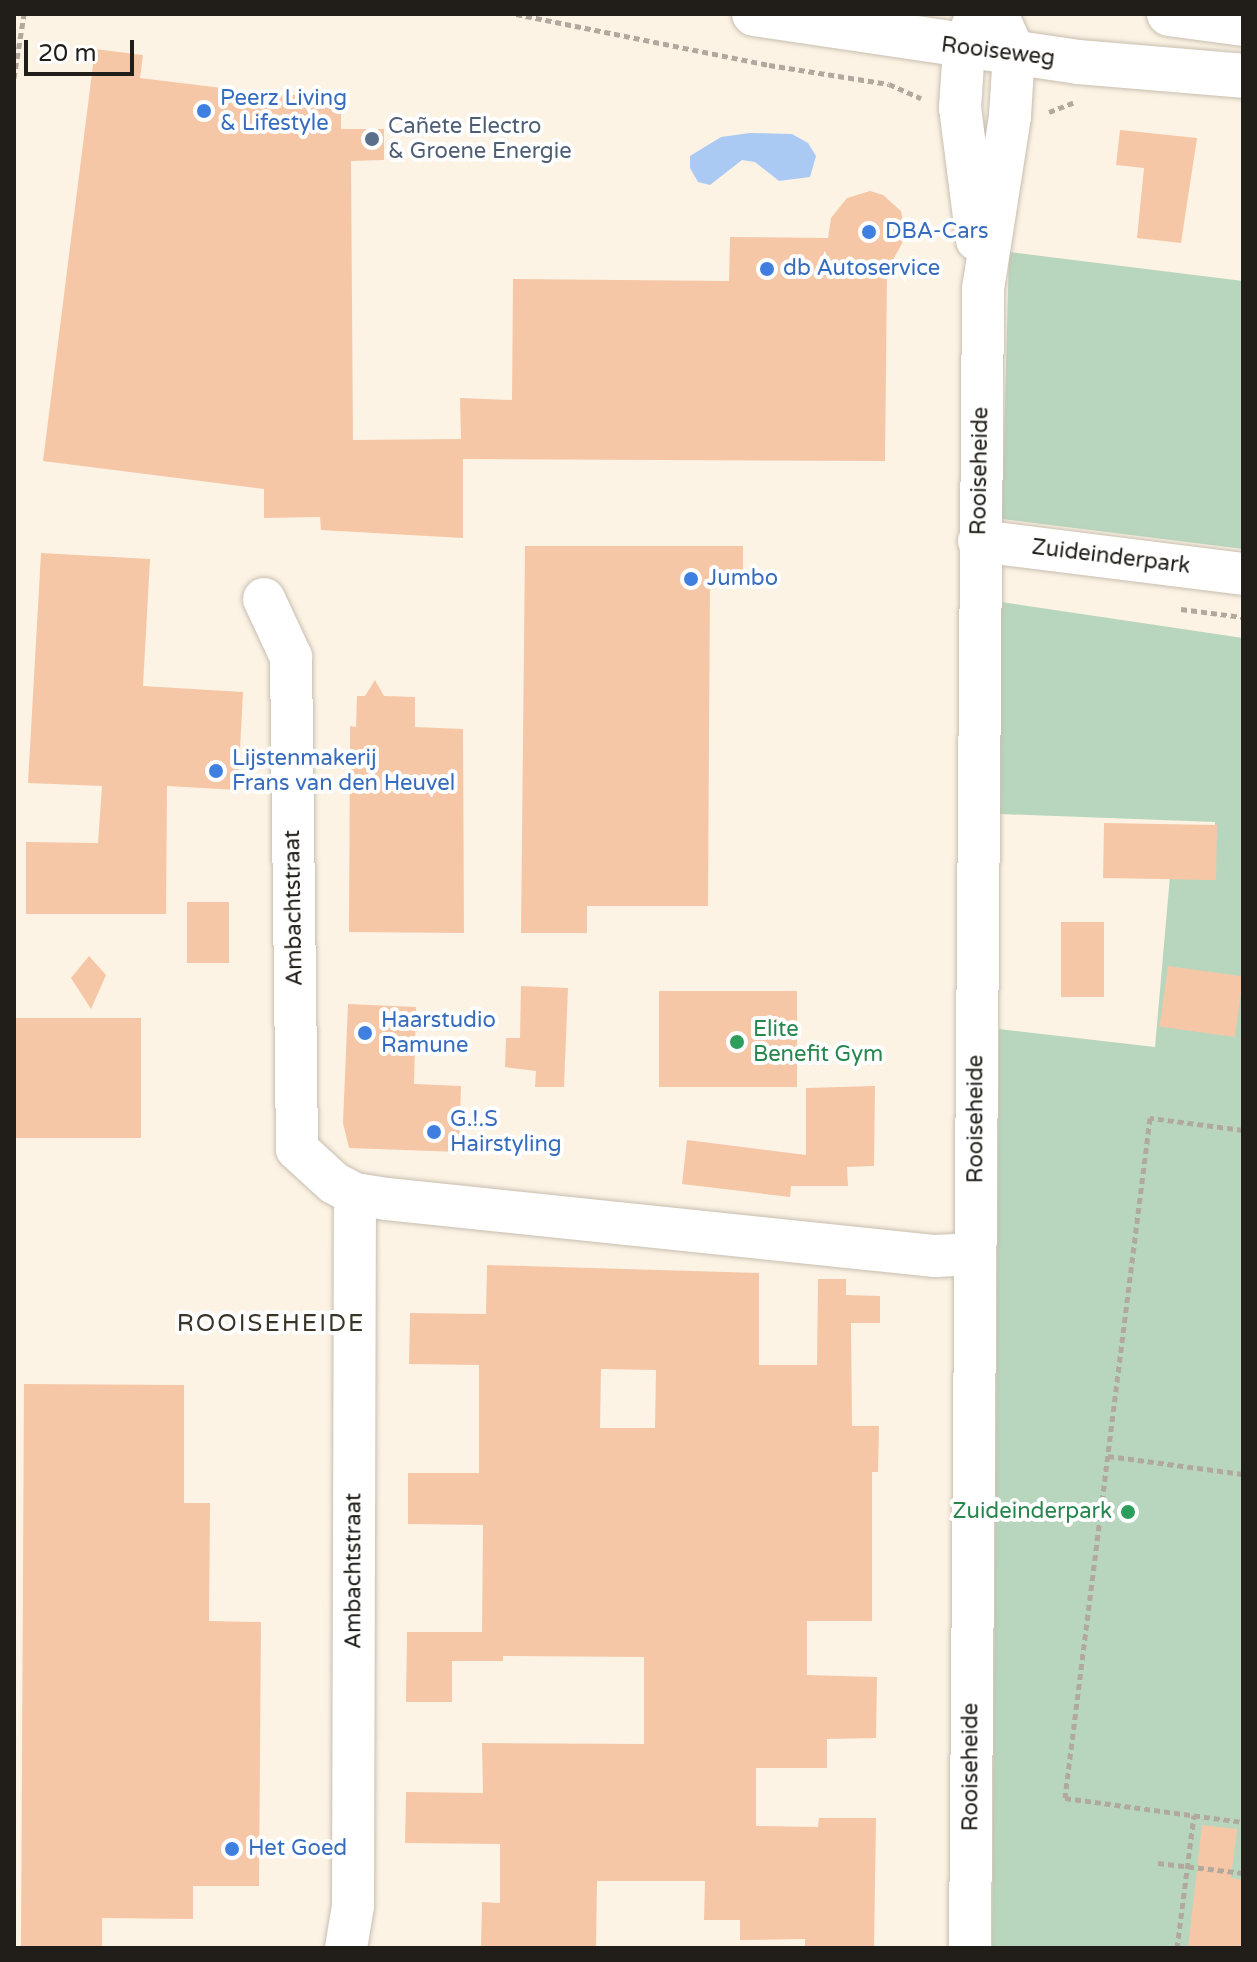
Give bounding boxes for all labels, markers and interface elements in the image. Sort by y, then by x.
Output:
scale bar [28,24,138,74]
street label: Rooiseweg [940,32,1056,72]
text: 20 m [38,39,96,68]
place label: Peerz Living & Lifestyle [220,85,347,136]
marker: Peerz Living & Lifestyle [195,102,213,120]
place label: Cañete Electro & Groene Energie [388,113,572,164]
marker: Cañete Electro & Groene Energie [363,130,381,148]
place label: DBA-Cars [885,219,988,245]
marker: DBA-Cars [860,223,878,241]
place label: db Autoservice [783,256,940,282]
marker: db Autoservice [758,260,776,278]
street label: Rooiseheide [966,406,994,536]
street label: Zuideinderpark [1030,534,1192,580]
place label: Jumbo [707,566,778,592]
marker: Jumbo [682,570,700,588]
place label: Lijstenmakerij Frans van den Heuvel [232,745,455,796]
marker: Lijstenmakerij Frans van den Heuvel [207,762,225,780]
street label: Ambachtstraat [279,830,309,986]
place label: Haarstudio Ramune [381,1007,496,1058]
place label: Elite Benefit Gym [753,1016,883,1068]
marker: Haarstudio Ramune [356,1024,374,1042]
marker: Elite Benefit Gym [728,1033,746,1051]
street label: Rooiseheide [963,1055,989,1183]
place label: G.!.S Hairstyling [450,1106,562,1158]
marker: G.!.S Hairstyling [425,1123,443,1141]
district label: ROOISEHEIDE [177,1310,365,1338]
street label: Ambachtstraat [341,1493,367,1649]
place label: Zuideinderpark [952,1499,1112,1525]
marker: Zuideinderpark [1119,1503,1137,1521]
street label: Rooiseheide [958,1703,984,1831]
place label: Het Goed [248,1836,347,1862]
marker: Het Goed [223,1840,241,1858]

